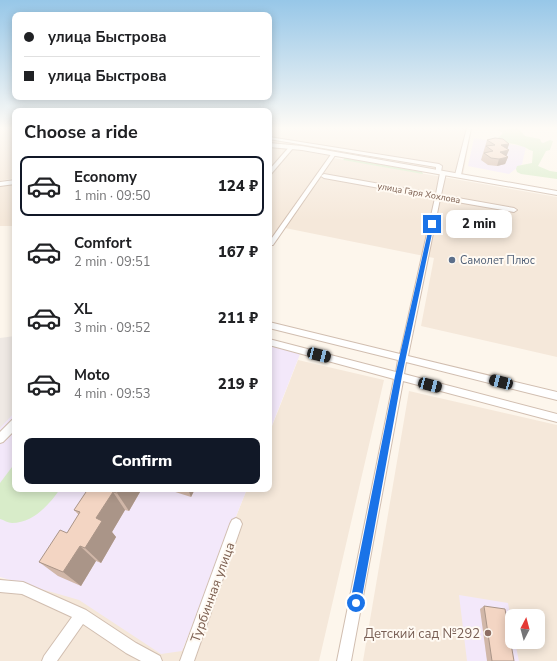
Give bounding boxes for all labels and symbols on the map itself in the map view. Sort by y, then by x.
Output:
street label: улица Гаря Хохлова [377,180,462,206]
callout: 2 min [446,210,512,238]
route end [423,215,441,233]
place label: Самолет Плюс [460,253,535,268]
marker: Самолет Плюс [447,255,457,265]
car [306,346,332,364]
car [488,373,514,391]
car [417,376,443,394]
street label: Турбинная улица [186,540,239,645]
route start [347,594,365,612]
north arrow [505,609,545,649]
place label: Детский сад №292 [364,625,480,643]
marker: Детский сад №292 [483,628,493,638]

